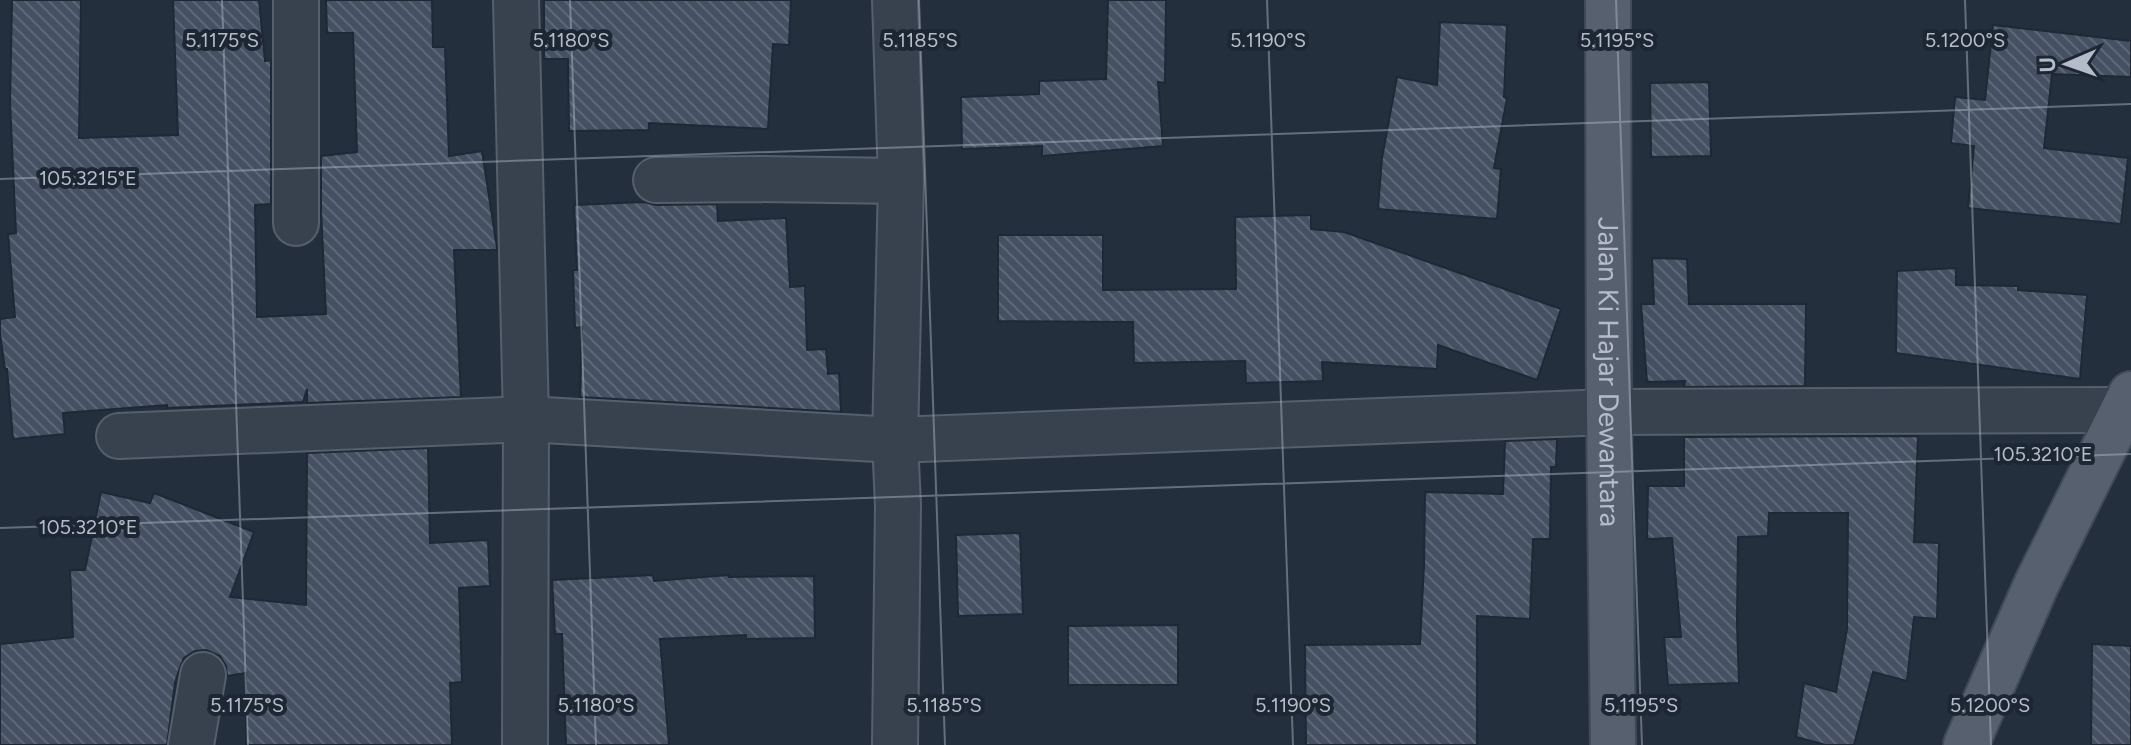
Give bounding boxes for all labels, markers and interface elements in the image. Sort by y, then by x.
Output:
north arrow [2027,24,2107,104]
text: 5.1175°S [185,28,259,52]
text: 5.1180°S [533,28,609,52]
text: 5.1185°S [882,28,958,52]
text: 5.1190°S [1230,28,1306,52]
text: 5.1195°S [1580,28,1654,52]
text: 5.1200°S [1925,28,2005,52]
text: U [2034,56,2061,73]
text: 105.3215°E [39,166,137,190]
street label: Jalan Ki Hajar Dewantara [1592,217,1627,527]
text: 105.3210°E [1993,442,2093,466]
text: 105.3210°E [38,515,138,539]
text: 5.1175°S [210,693,284,717]
text: 5.1180°S [558,693,634,717]
text: 5.1185°S [906,693,982,717]
text: 5.1190°S [1255,693,1331,717]
text: 5.1195°S [1604,693,1678,717]
text: 5.1200°S [1950,693,2030,717]

